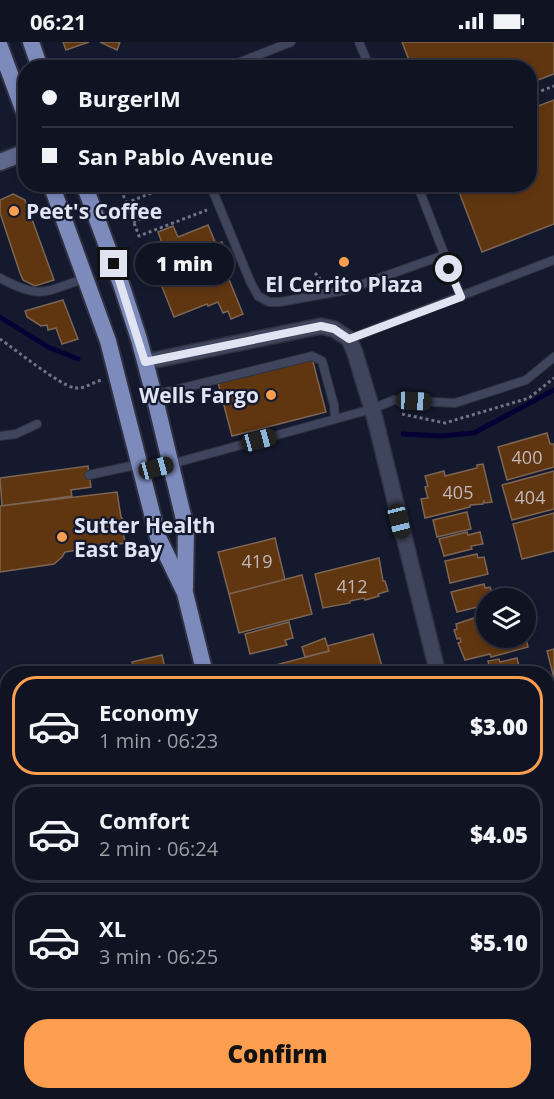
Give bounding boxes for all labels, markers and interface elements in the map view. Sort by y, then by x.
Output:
text: 06:21 [30,6,87,36]
text: BurgerIM [78,83,181,113]
text: San Pablo Avenue [78,141,273,171]
place label: Peet's Coffee [26,197,162,225]
marker: Peet's Coffee [7,204,21,218]
callout: 1 min [135,243,234,285]
route end [100,250,127,277]
text: 1 min [156,250,213,277]
marker: El Cerrito Plaza [337,255,351,269]
route start [435,255,462,282]
place label: El Cerrito Plaza [265,270,423,298]
place label: Wells Fargo [139,381,259,409]
marker: Wells Fargo [264,388,278,402]
car [396,391,432,411]
car [239,427,279,453]
house number: 400 [512,445,542,469]
car [136,455,176,481]
house number: 405 [443,480,473,504]
house number: 404 [515,485,545,509]
car [386,501,412,541]
place label: Sutter Health East Bay [74,511,215,563]
marker: Sutter Health East Bay [55,530,69,544]
house number: 419 [242,549,272,573]
house number: 412 [337,574,367,598]
map controls [476,588,536,648]
button: layers [476,588,536,648]
text: Economy [99,697,198,727]
icon: car [27,699,81,753]
text: $3.00 [470,711,528,741]
text: 1 min · 06:23 [99,727,218,754]
text: Comfort [99,805,190,835]
icon: car [27,807,81,861]
text: $4.05 [470,819,528,849]
text: 2 min · 06:24 [99,835,218,862]
text: XL [99,913,126,943]
icon: car [27,915,81,969]
text: $5.10 [470,927,528,957]
text: 3 min · 06:25 [99,943,218,970]
button: Confirm [24,1019,531,1088]

